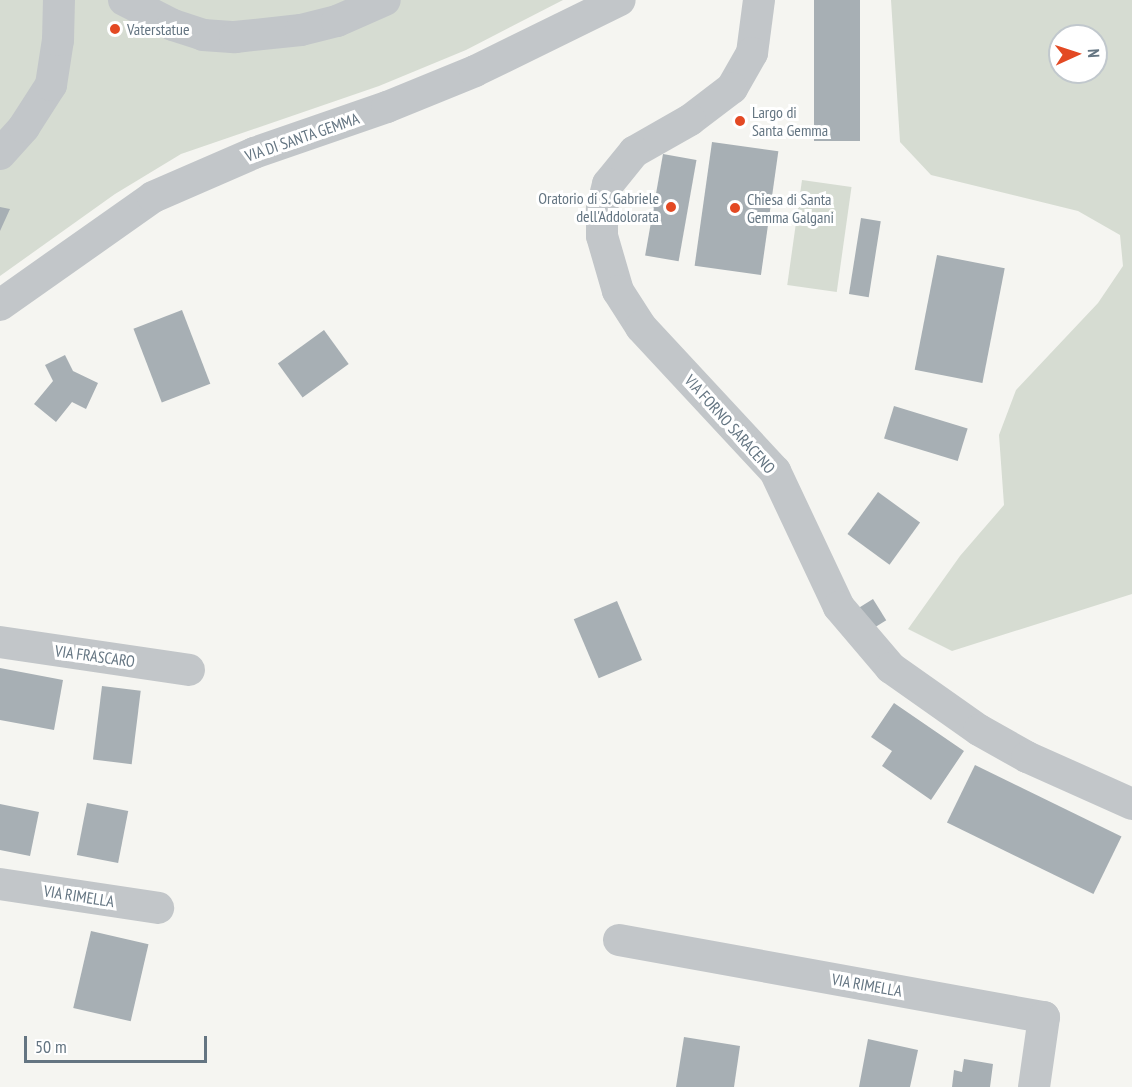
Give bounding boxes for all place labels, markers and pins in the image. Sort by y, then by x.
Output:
place label: Vaterstatue [127,19,190,39]
marker: Vaterstatue [108,22,122,36]
place label: Largo di Santa Gemma [752,102,828,140]
marker: Largo di Santa Gemma [733,114,747,128]
place label: Oratorio di S. Gabriele dell'Addolorata [537,188,659,226]
place label: Chiesa di Santa Gemma Galgani [747,189,834,227]
marker: Oratorio di S. Gabriele dell'Addolorata [664,200,678,214]
marker: Chiesa di Santa Gemma Galgani [728,201,742,215]

